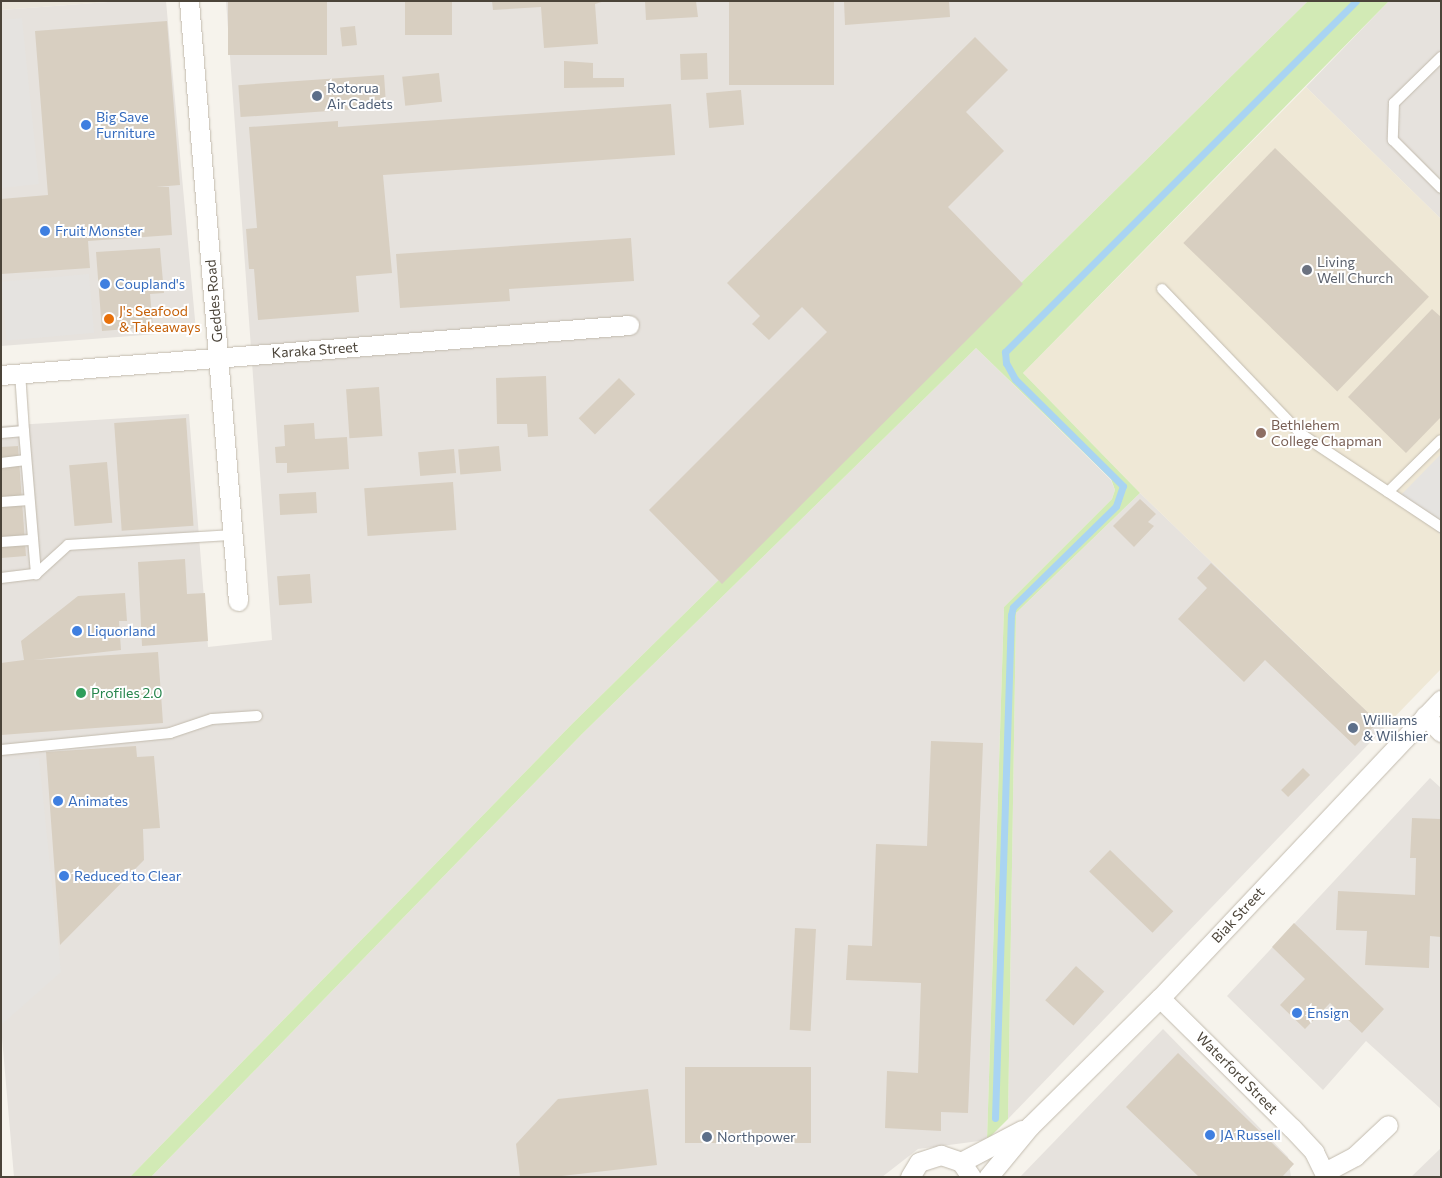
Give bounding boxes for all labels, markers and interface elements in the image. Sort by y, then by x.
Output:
place label: Rotorua Air Cadets [327,80,393,112]
marker: Rotorua Air Cadets [311,90,323,102]
place label: Big Save Furniture [96,109,155,142]
marker: Big Save Furniture [80,119,92,131]
place label: Fruit Monster [55,223,143,239]
marker: Fruit Monster [39,225,51,237]
place label: Living Well Church [1317,254,1393,286]
street label: Geddes Road [202,259,226,343]
marker: Living Well Church [1301,264,1313,276]
place label: Coupland's [115,276,185,292]
marker: Coupland's [99,278,111,290]
place label: J's Seafood & Takeaways [119,303,201,336]
marker: J's Seafood & Takeaways [103,313,115,325]
street label: Karaka Street [271,339,359,361]
place label: Bethlehem College Chapman [1271,417,1382,450]
marker: Bethlehem College Chapman [1255,427,1267,439]
place label: Liquorland [87,623,156,639]
marker: Liquorland [71,625,83,637]
place label: Profiles 2.0 [91,685,162,701]
marker: Profiles 2.0 [75,687,87,699]
place label: Williams & Wilshier [1363,712,1428,744]
marker: Williams & Wilshier [1347,722,1359,734]
place label: Animates [68,793,128,809]
marker: Animates [52,795,64,807]
place label: Reduced to Clear [74,868,181,884]
marker: Reduced to Clear [58,870,70,882]
street label: Biak Street [1208,884,1268,946]
place label: Ensign [1307,1005,1349,1021]
marker: Ensign [1291,1007,1303,1019]
street label: Waterford Street [1193,1029,1281,1117]
place label: JA Russell [1220,1127,1281,1143]
place label: Northpower [717,1129,796,1145]
marker: JA Russell [1204,1129,1216,1141]
marker: Northpower [701,1131,713,1143]

